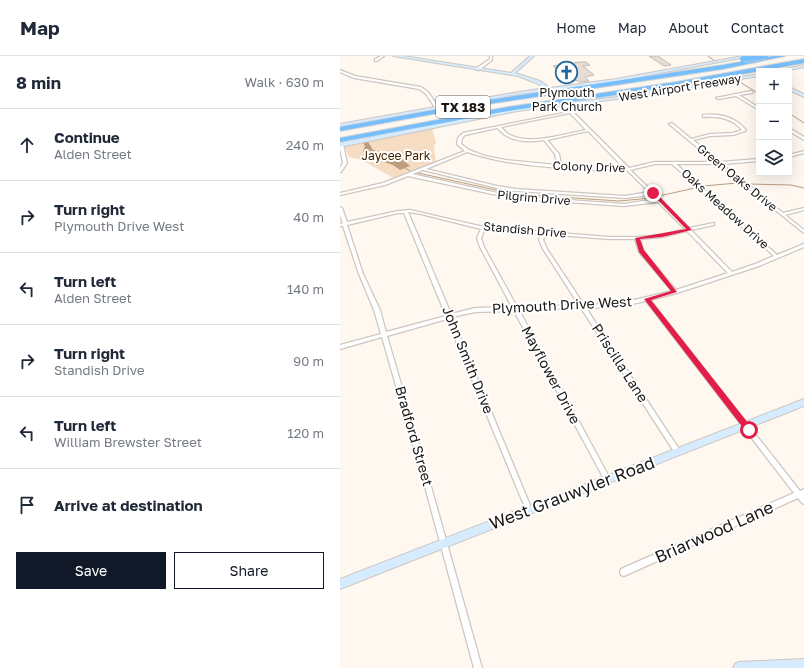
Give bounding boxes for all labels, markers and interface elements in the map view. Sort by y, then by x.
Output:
text: Map [20,16,60,39]
text: Home [556,19,596,36]
text: Map [618,19,646,36]
text: About [668,19,709,36]
text: Contact [731,19,784,36]
church icon: Plymouth Park Church [554,59,580,85]
map controls [756,68,792,176]
button: + [756,68,792,104]
street label: West Airport Freeway [618,70,742,105]
text: 8 min [16,72,61,93]
text: Walk · 630 m [245,74,324,90]
place label: Plymouth Park Church [532,85,602,114]
road number: TX 183 [436,96,490,118]
button: − [756,104,792,140]
text: Continue [54,128,120,146]
icon: ahead [16,134,38,156]
text: 240 m [286,137,324,153]
button: layers [756,140,792,176]
street label: Green Oaks Drive [694,141,780,215]
text: Alden Street [54,146,132,162]
park label: Jaycee Park [361,148,431,163]
street label: Colony Drive [552,158,626,175]
street label: Oaks Meadow Drive [678,165,772,252]
route end [644,184,662,202]
street label: Pilgrim Drive [497,187,571,208]
text: Turn right [54,200,125,218]
icon: right [16,206,38,228]
text: 40 m [293,209,324,225]
text: Plymouth Drive West [54,218,184,234]
street label: Standish Drive [483,218,567,241]
text: Turn left [54,272,116,290]
icon: left [16,278,38,300]
text: 140 m [287,281,324,297]
text: Alden Street [54,290,132,306]
street label: Plymouth Drive West [491,292,633,317]
street label: John Smith Drive [439,304,498,416]
street label: Priscilla Lane [589,320,652,405]
street label: Mayflower Drive [518,323,584,427]
text: Turn right [54,344,125,362]
icon: right [16,350,38,372]
text: 90 m [293,353,324,369]
text: Standish Drive [54,362,144,378]
street label: Bradford Street [392,384,437,488]
text: Turn left [54,416,116,434]
route start [740,421,758,439]
icon: left [16,422,38,444]
text: 120 m [287,425,324,441]
text: William Brewster Street [54,434,202,450]
street label: West Grauwyler Road [486,451,657,534]
icon: arrive [16,494,38,516]
text: Arrive at destination [54,496,203,514]
street label: Briarwood Lane [651,496,776,567]
button: Save [16,552,166,589]
button: Share [174,552,324,589]

